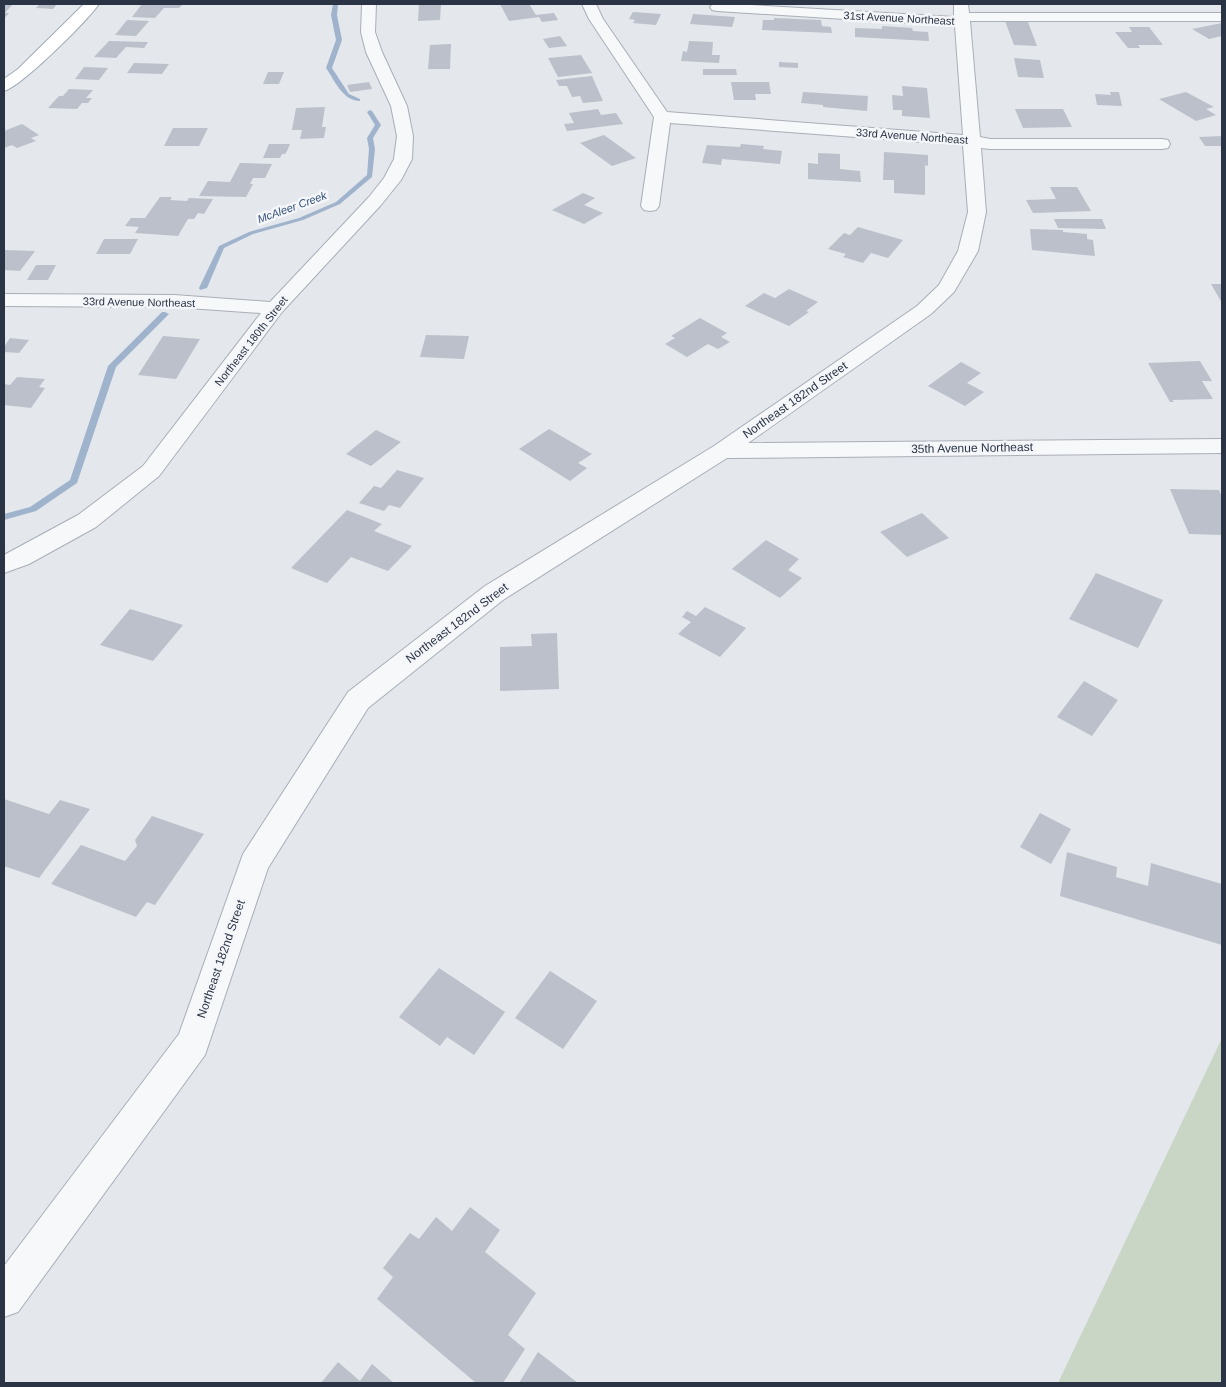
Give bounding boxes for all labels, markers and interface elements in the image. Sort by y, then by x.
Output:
street label: 31st Avenue Northeast [843,9,955,27]
street label: 33rd Avenue Northeast [856,126,968,146]
water label: McAleer Creek [256,189,329,225]
street label: Northeast 180th Street [212,294,290,388]
street label: 33rd Avenue Northeast [83,295,195,309]
street label: Northeast 182nd Street [740,358,850,441]
street label: 35th Avenue Northeast [911,440,1034,456]
street label: Northeast 182nd Street [403,580,511,666]
street label: Northeast 182nd Street [194,897,248,1020]

